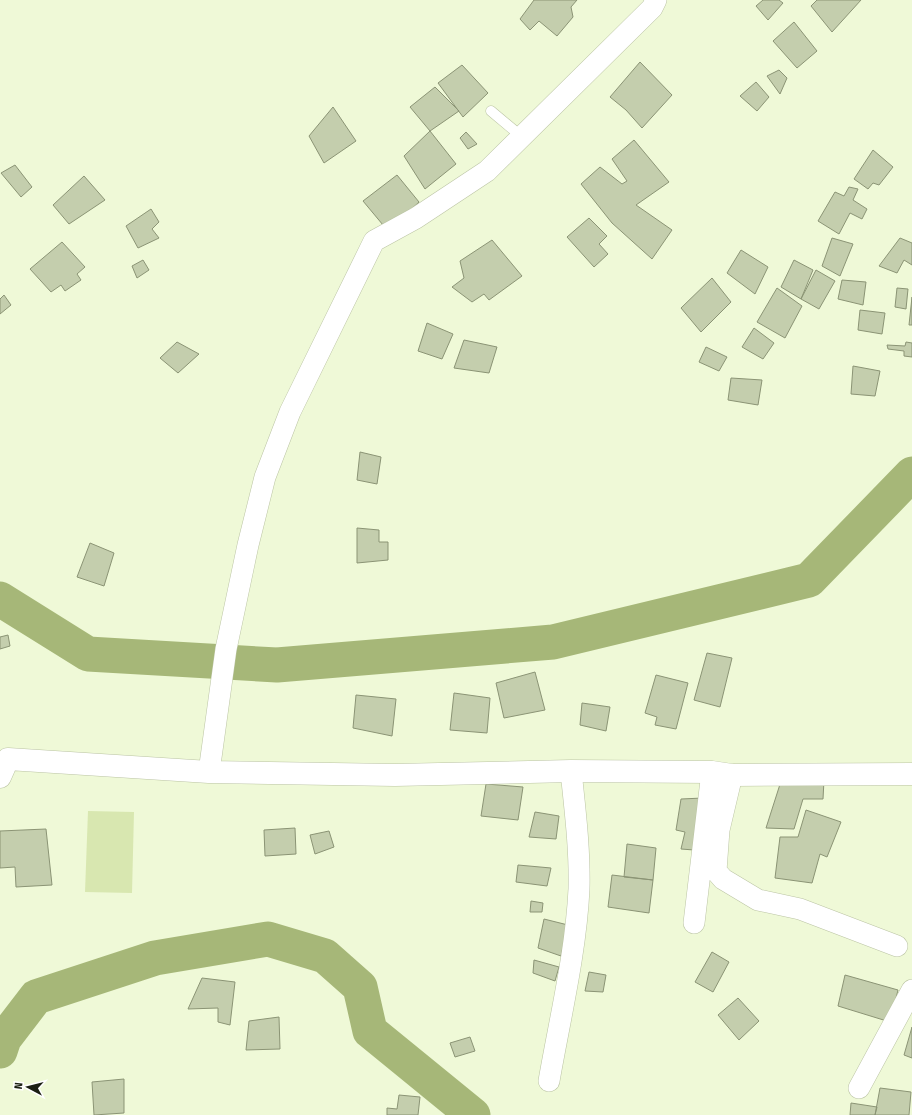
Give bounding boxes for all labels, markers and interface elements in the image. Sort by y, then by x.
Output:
north arrow [8,1067,48,1107]
text: N [12,1082,25,1090]

